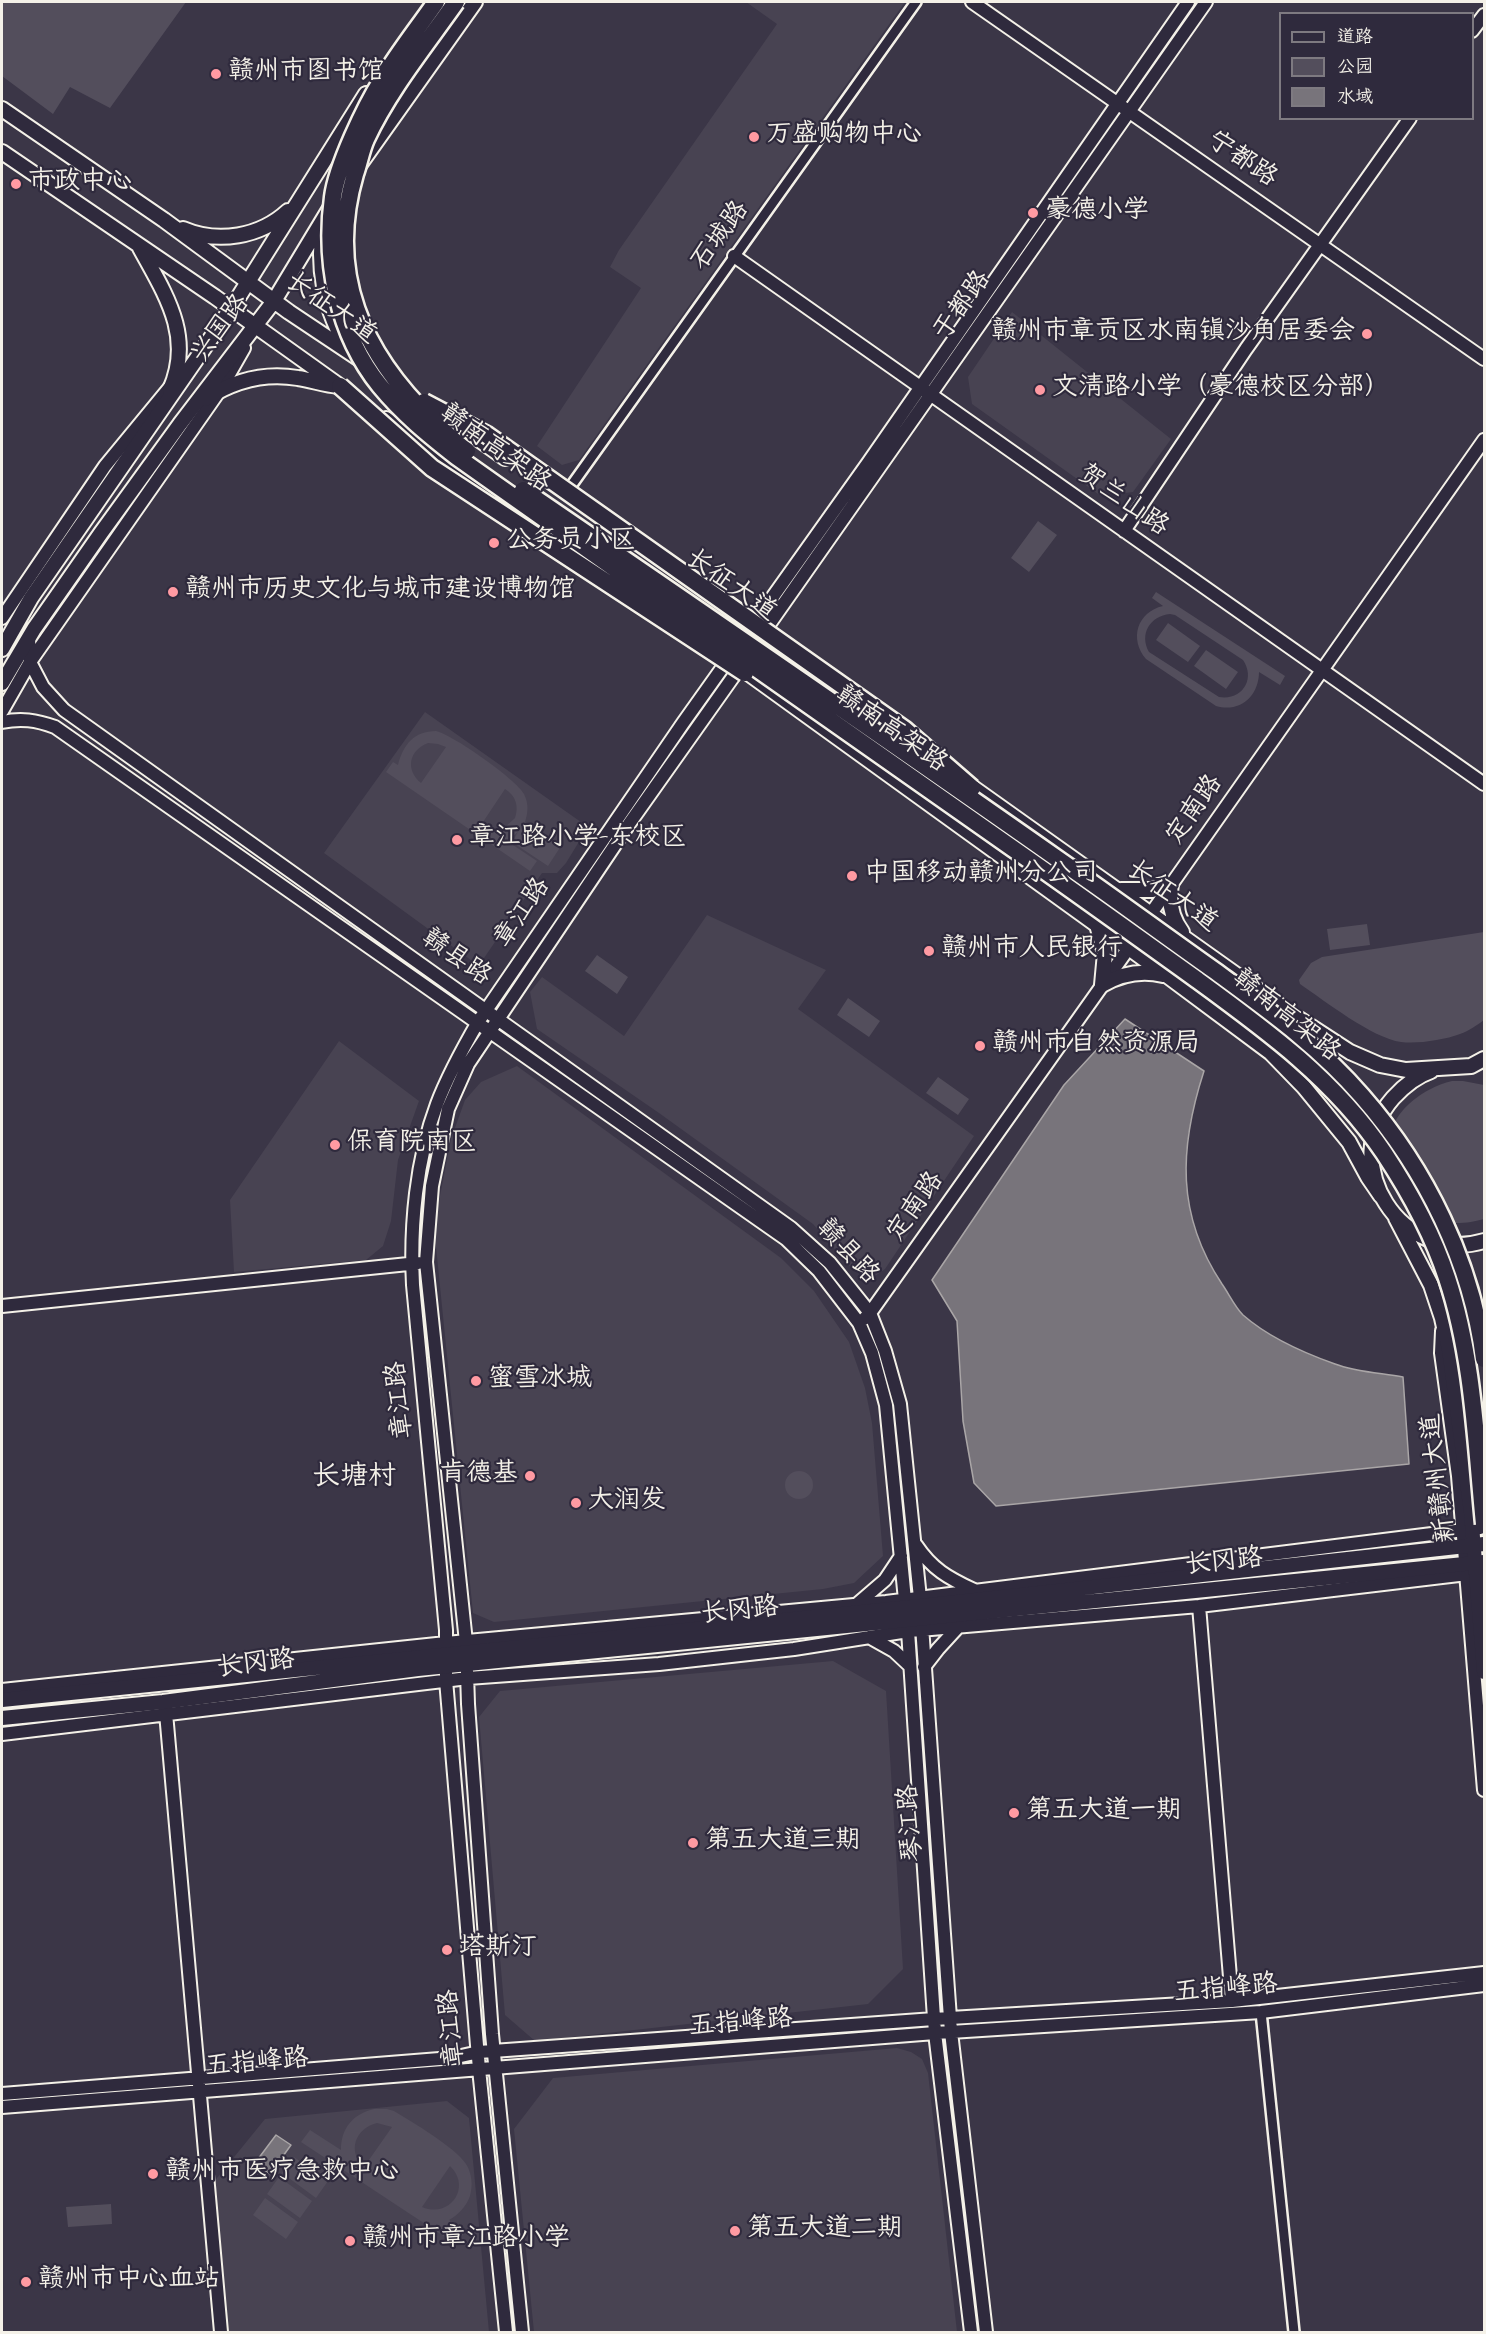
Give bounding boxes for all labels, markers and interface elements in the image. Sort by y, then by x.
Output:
legend [1279,12,1474,120]
text: 道路 [1337,25,1373,51]
text: 公园 [1337,55,1373,81]
place label: 赣州市图书馆 [228,58,384,90]
marker: 赣州市图书馆 [209,67,223,81]
text: 水域 [1337,85,1373,111]
place label: 万盛购物中心 [766,121,922,153]
street label: 宁都路 [1200,126,1282,196]
marker: 万盛购物中心 [747,130,761,144]
place label: 市政中心 [28,168,132,200]
marker: 市政中心 [9,177,23,191]
street label: 石城路 [686,196,758,278]
place label: 豪德小学 [1045,197,1149,229]
marker: 豪德小学 [1026,206,1040,220]
street label: 于都路 [929,266,999,348]
street label: 长征大道 [278,267,382,353]
street label: 兴国路 [186,289,258,371]
place label: 赣州市章贡区水南镇沙角居委会 [991,318,1355,350]
marker: 赣州市章贡区水南镇沙角居委会 [1360,327,1374,341]
place label: 文清路小学（豪德校区分部） [1052,374,1390,406]
marker: 文清路小学（豪德校区分部） [1033,383,1047,397]
street label: 赣南高架路 [432,399,556,501]
street label: 贺兰山路 [1070,459,1174,545]
place label: 公务员小区 [506,527,636,559]
marker: 公务员小区 [487,536,501,550]
street label: 长征大道 [678,544,782,630]
place label: 赣州市历史文化与城市建设博物馆 [185,576,575,608]
marker: 赣州市历史文化与城市建设博物馆 [166,585,180,599]
street label: 赣南高架路 [828,681,952,781]
street label: 定南路 [1161,770,1231,852]
place label: 章江路小学-东校区 [469,824,687,856]
marker: 章江路小学-东校区 [450,833,464,847]
street label: 长征大道 [1119,855,1223,941]
place label: 中国移动赣州分公司 [864,860,1098,892]
marker: 中国移动赣州分公司 [845,869,859,883]
street label: 章江路 [489,873,559,955]
street label: 赣县路 [414,924,496,994]
place label: 赣州市人民银行 [941,935,1123,967]
marker: 赣州市人民银行 [922,944,936,958]
street label: 赣南高架路 [1225,964,1345,1070]
place label: 赣州市自然资源局 [992,1030,1200,1062]
marker: 赣州市自然资源局 [973,1039,987,1053]
place label: 保育院南区 [347,1129,477,1161]
marker: 保育院南区 [328,1138,342,1152]
street label: 定南路 [882,1167,952,1249]
street label: 赣县路 [808,1214,884,1292]
street label: 章江路 [382,1360,422,1440]
place label: 蜜雪冰城 [488,1365,592,1397]
marker: 蜜雪冰城 [469,1374,483,1388]
street label: 新赣州大道 [1418,1412,1464,1544]
place label: 肯德基 [440,1460,518,1492]
district label: 长塘村 [312,1462,396,1496]
marker: 肯德基 [523,1469,537,1483]
place label: 大润发 [588,1487,666,1519]
marker: 大润发 [569,1496,583,1510]
street label: 长冈路 [1184,1544,1264,1584]
street label: 长冈路 [700,1593,780,1633]
street label: 长冈路 [215,1646,297,1686]
street label: 琴江路 [895,1783,931,1863]
place label: 第五大道一期 [1026,1797,1182,1829]
marker: 第五大道一期 [1007,1806,1021,1820]
place label: 第五大道三期 [705,1827,861,1859]
marker: 第五大道三期 [686,1836,700,1850]
place label: 塔斯汀 [459,1934,537,1966]
marker: 塔斯汀 [440,1943,454,1957]
street label: 五指峰路 [1173,1971,1279,2011]
street label: 章江路 [435,1988,473,2068]
street label: 五指峰路 [688,2005,794,2045]
street label: 五指峰路 [204,2045,310,2085]
place label: 赣州市医疗急救中心 [165,2158,399,2190]
marker: 赣州市医疗急救中心 [146,2167,160,2181]
place label: 第五大道二期 [747,2215,903,2247]
marker: 第五大道二期 [728,2224,742,2238]
place label: 赣州市章江路小学 [362,2225,570,2257]
marker: 赣州市章江路小学 [343,2234,357,2248]
place label: 赣州市中心血站 [38,2266,220,2298]
marker: 赣州市中心血站 [19,2275,33,2289]

